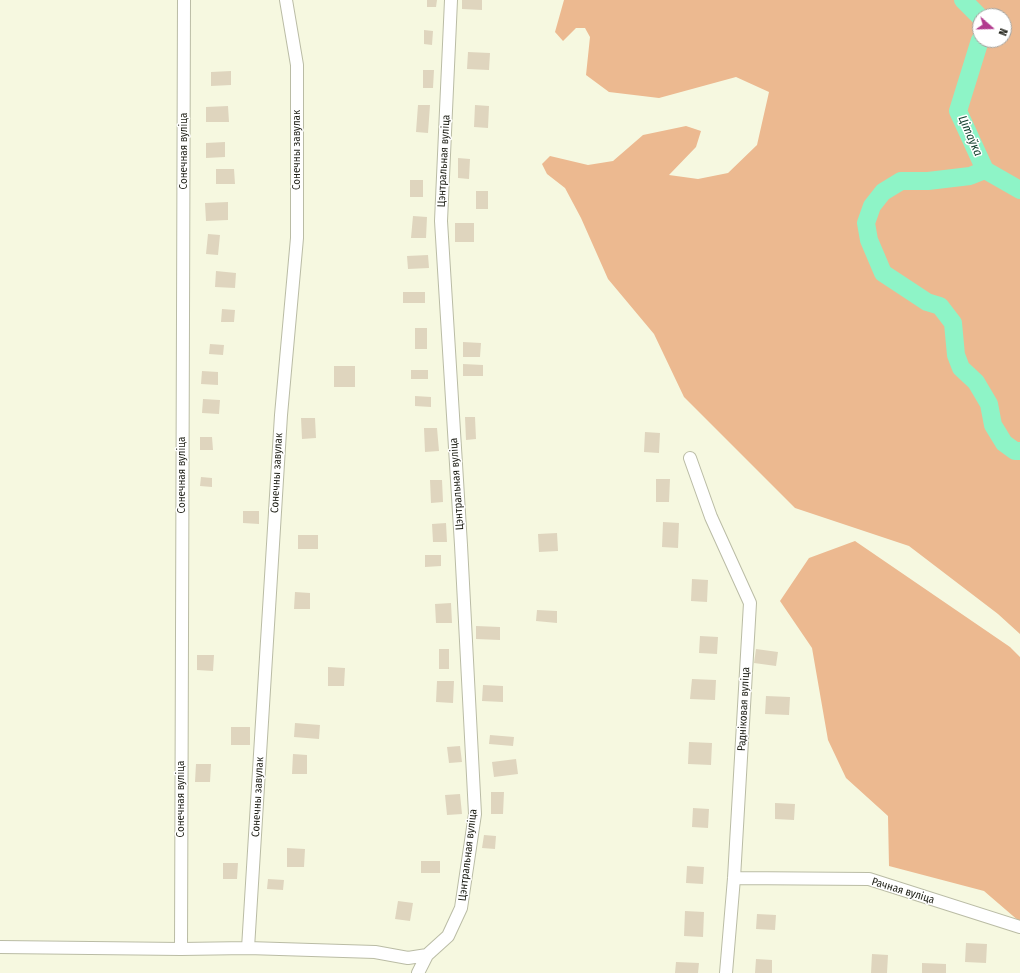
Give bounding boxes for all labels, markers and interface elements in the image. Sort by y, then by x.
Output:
north arrow [972,8,1012,48]
text: N [996,27,1010,37]
street label: Сонечны завулак [290,110,304,190]
street label: Сонечная вуліца [177,113,191,189]
street label: Цэнтральная вуліца [435,114,453,208]
water label: Цітаўка [955,114,985,158]
street label: Сонечны завулак [268,433,286,513]
street label: Сонечная вуліца [175,437,189,513]
street label: Цэнтральная вуліца [447,437,467,531]
street label: Радніковая вуліца [735,667,753,751]
street label: Сонечны завулак [249,757,267,837]
street label: Сонечная вуліца [174,761,188,837]
street label: Цэнтральная вуліца [456,808,480,902]
street label: Рачная вуліца [870,875,936,907]

